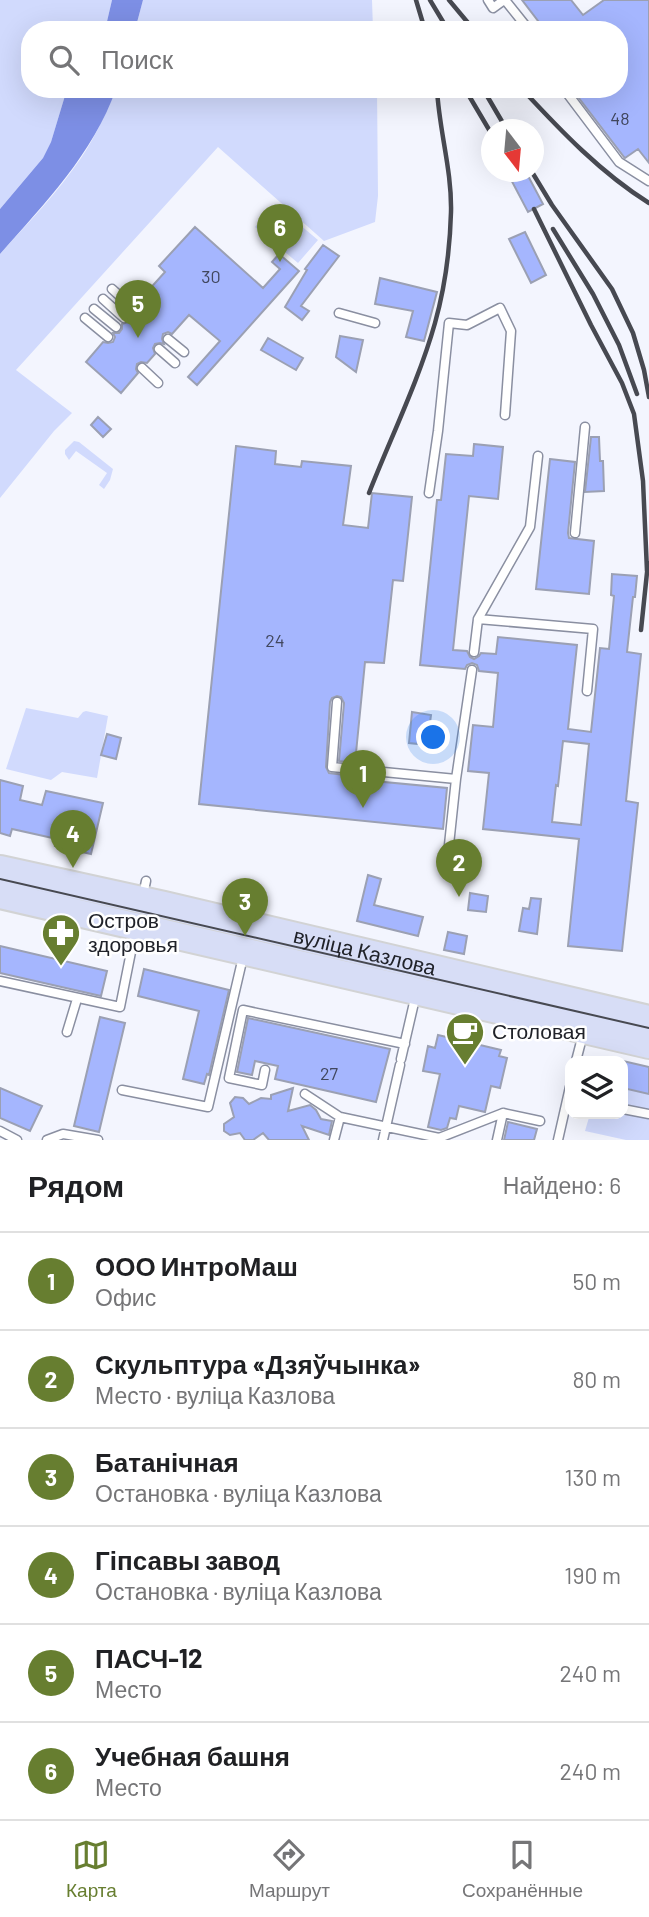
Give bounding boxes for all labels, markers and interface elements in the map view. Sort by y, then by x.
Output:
search box [21,21,628,98]
icon: search [45,41,83,79]
text: Поиск [101,43,173,74]
house number: 48 [610,107,630,129]
north arrow [481,119,544,182]
pin: 6 [257,204,303,262]
house number: 30 [201,265,221,287]
pin: 5 [115,280,161,338]
house number: 24 [265,629,285,651]
your location [416,720,450,754]
pin: 1 [340,750,386,808]
pin: 4 [50,810,96,868]
pin: 2 [436,839,482,897]
pin: 3 [222,878,268,936]
place label: Остров здоровья [88,907,178,956]
pharmacy icon: Остров здоровья [40,912,82,967]
street label: вуліца Казлова [291,922,439,980]
cafe icon: Столовая [444,1011,486,1066]
place label: Столовая [492,1018,586,1043]
map controls [565,1056,628,1119]
button: layers [565,1056,628,1119]
house number: 27 [320,1062,339,1084]
text: Рядом [28,1167,124,1203]
text: Найдено: 6 [503,1171,621,1199]
text: ООО ИнтроМаш [95,1250,298,1281]
text: 1 [47,1267,55,1295]
text: 50 m [573,1267,621,1295]
text: Офис [95,1283,156,1311]
text: Скульптура «Дзяўчынка» [95,1348,421,1379]
text: 2 [45,1365,57,1393]
text: 80 m [572,1365,621,1393]
text: Место · вуліца Казлова [95,1381,335,1409]
text: Батанічная [95,1446,239,1477]
text: 3 [45,1463,57,1491]
text: 130 m [564,1463,621,1491]
text: Остановка · вуліца Казлова [95,1479,382,1507]
text: Гіпсавы завод [95,1544,280,1575]
text: 4 [44,1561,58,1589]
text: 190 m [564,1561,621,1589]
text: Остановка · вуліца Казлова [95,1577,382,1605]
text: ПАСЧ-12 [95,1642,203,1673]
text: 5 [45,1659,57,1687]
text: 240 m [559,1659,621,1687]
text: Место [95,1675,162,1703]
text: Учебная башня [95,1740,290,1771]
text: 6 [45,1757,57,1785]
text: 240 m [559,1757,621,1785]
text: Место [95,1773,162,1801]
tab: Карта [66,1836,117,1902]
tab: Маршрут [249,1836,330,1902]
tab: Сохранённые [462,1836,583,1902]

